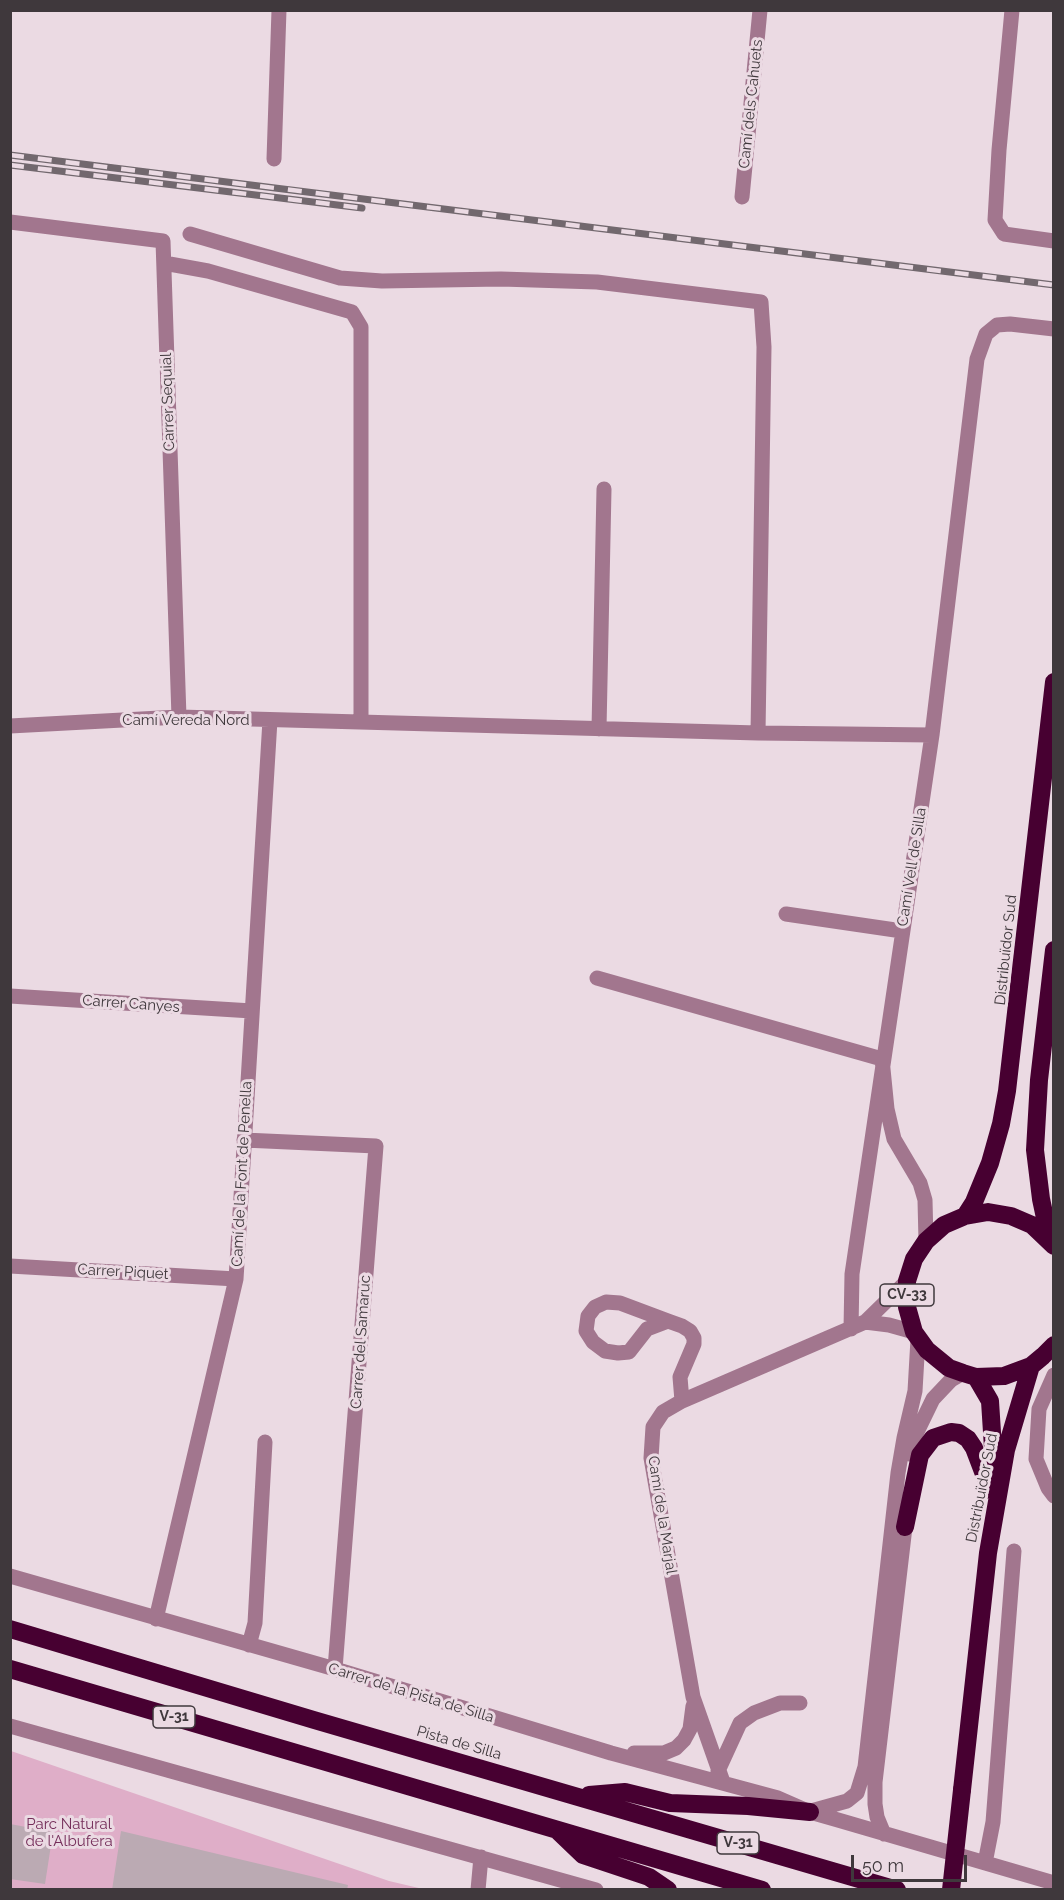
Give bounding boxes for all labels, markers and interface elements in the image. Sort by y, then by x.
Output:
street label: Camí dels Cahuets [735,39,767,169]
street label: Carrer Sequial [157,353,179,451]
street label: Camí Vereda Nord [122,711,250,729]
street label: Camí Vell de Silla [894,806,930,928]
street label: Distribuïdor Sud [991,894,1021,1006]
street label: Carrer Canyes [82,992,180,1016]
street label: Camí de la Font de Penella [228,1081,256,1267]
street label: Carrer Piquet [77,1261,169,1283]
street label: Carrer del Samaruc [347,1274,375,1410]
road number: CV-33 [880,1284,934,1306]
street label: Distribuïdor Sud [963,1432,1001,1544]
street label: Camí de la Marjal [644,1455,680,1575]
street label: Carrer de la Pista de Silla [326,1659,496,1727]
road number: V-31 [153,1706,195,1728]
street label: Pista de Silla [414,1722,504,1764]
park label: Parc Natural de l'Albufera [25,1815,113,1850]
road number: V-31 [717,1832,759,1854]
scale bar [854,1843,970,1881]
text: 50 m [862,1855,904,1876]

